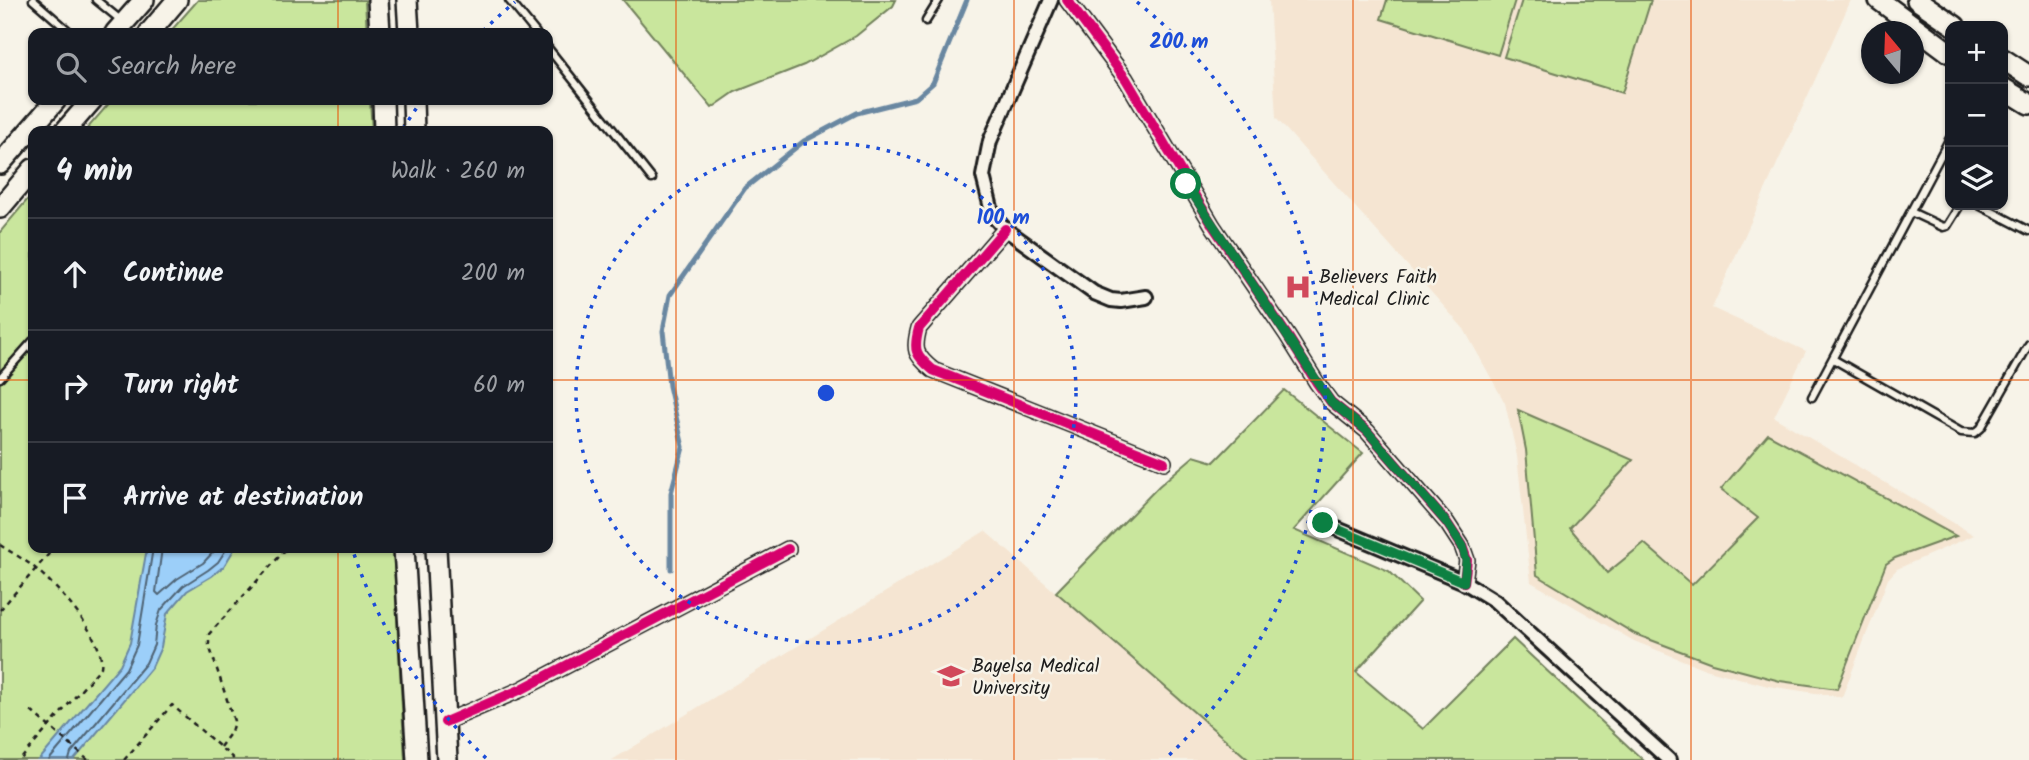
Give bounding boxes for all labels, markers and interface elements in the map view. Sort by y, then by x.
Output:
north arrow [1861,21,1924,84]
map controls [1945,21,2008,210]
button: + [1945,21,2008,84]
text: 200 m [1149,26,1209,59]
search box [28,28,553,105]
text: Search here [108,46,236,88]
icon: search [52,48,90,86]
button: − [1945,84,2008,147]
button: layers [1945,147,2008,210]
text: 4 min [56,148,133,196]
text: Walk · 260 m [391,154,525,190]
route start [1170,168,1201,199]
text: 100 m [976,202,1030,235]
text: Continue [123,253,224,295]
icon: ahead [56,255,94,293]
text: 200 m [461,256,525,292]
place label: Believers Faith Medical Clinic [1319,263,1437,315]
hospital icon: Believers Faith Medical Clinic [1283,272,1313,302]
text: Turn right [123,365,239,407]
icon: right [56,367,94,405]
text: 60 m [473,368,525,404]
centre of rings [814,381,838,405]
text: Arrive at destination [123,477,363,519]
icon: arrive [56,479,94,517]
route end [1307,507,1338,538]
place label: Bayelsa Medical University [972,652,1100,704]
school or university icon: Bayelsa Medical University [936,661,966,691]

